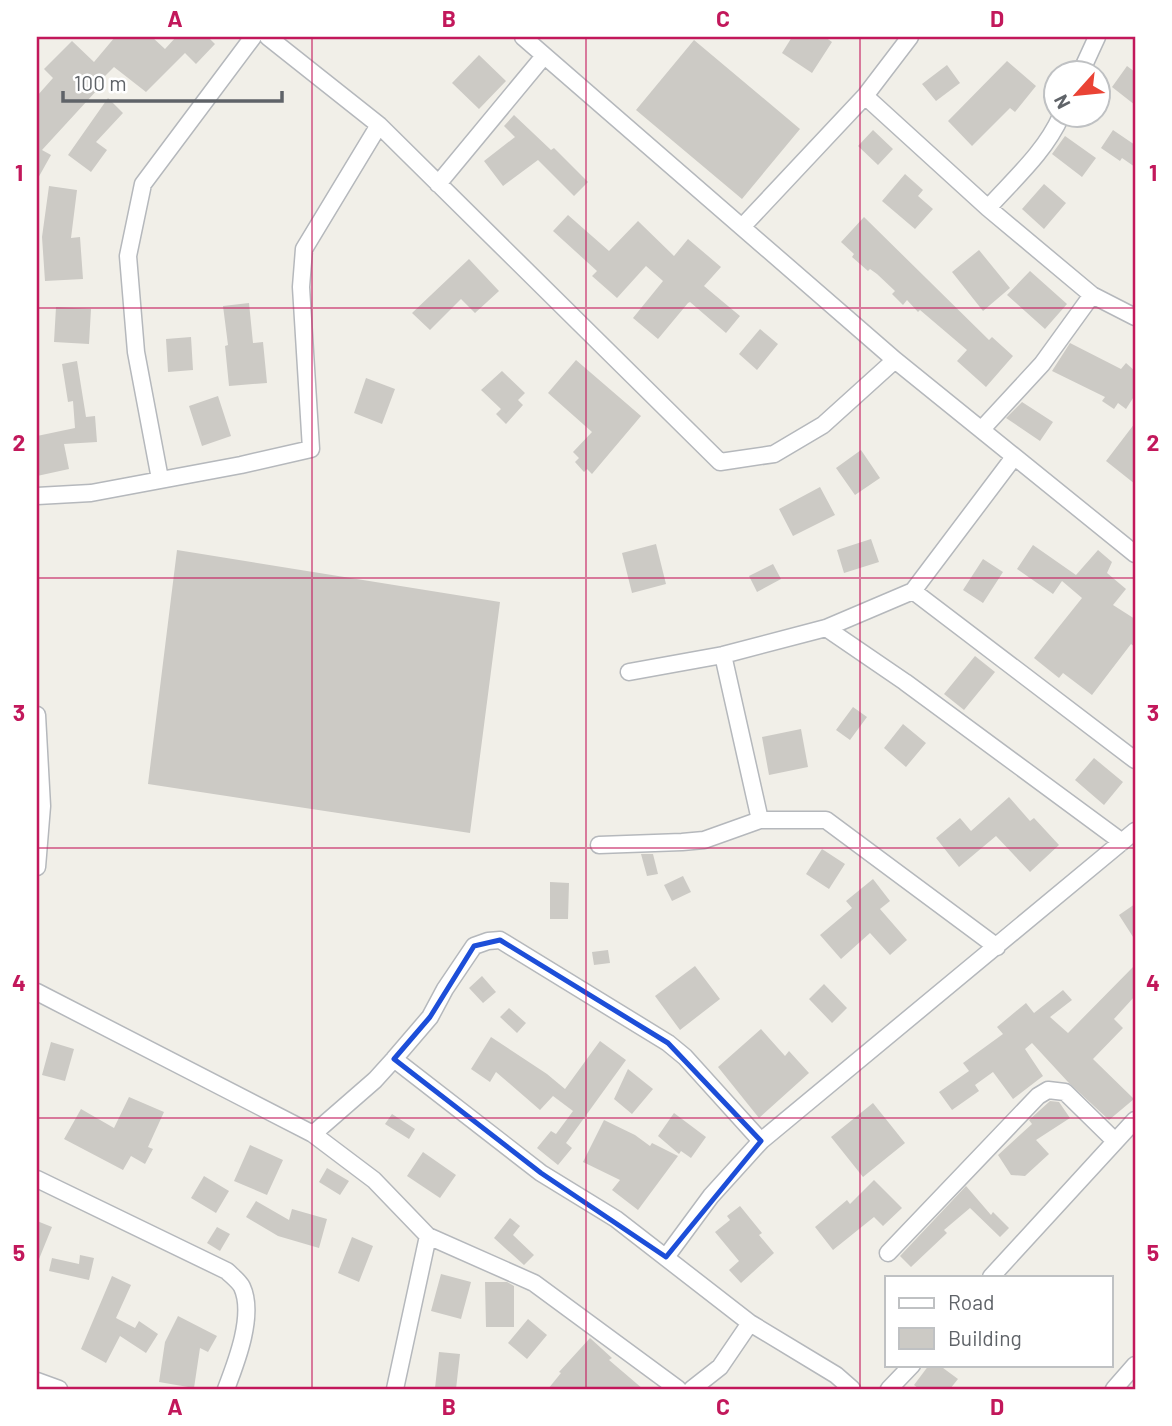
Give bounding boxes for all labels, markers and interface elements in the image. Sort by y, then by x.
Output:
text: A [167,4,183,32]
text: B [442,4,456,32]
text: C [716,4,730,32]
text: D [990,4,1004,32]
scale bar [63,60,282,104]
north arrow [1042,60,1112,130]
text: 100 m [74,70,127,95]
text: N [1048,91,1075,113]
text: 1 [15,158,23,186]
text: 1 [1149,158,1157,186]
text: 2 [13,428,25,456]
text: 2 [1147,428,1159,456]
text: 3 [13,698,25,726]
text: 3 [1147,698,1159,726]
text: 4 [12,968,26,996]
text: 4 [1146,968,1160,996]
text: 5 [13,1238,25,1266]
text: 5 [1147,1238,1159,1266]
legend [885,1276,1112,1366]
text: Road [948,1289,994,1314]
text: Building [948,1325,1022,1350]
text: A [167,1392,183,1420]
text: B [442,1392,456,1420]
text: C [716,1392,730,1420]
text: D [990,1392,1004,1420]

